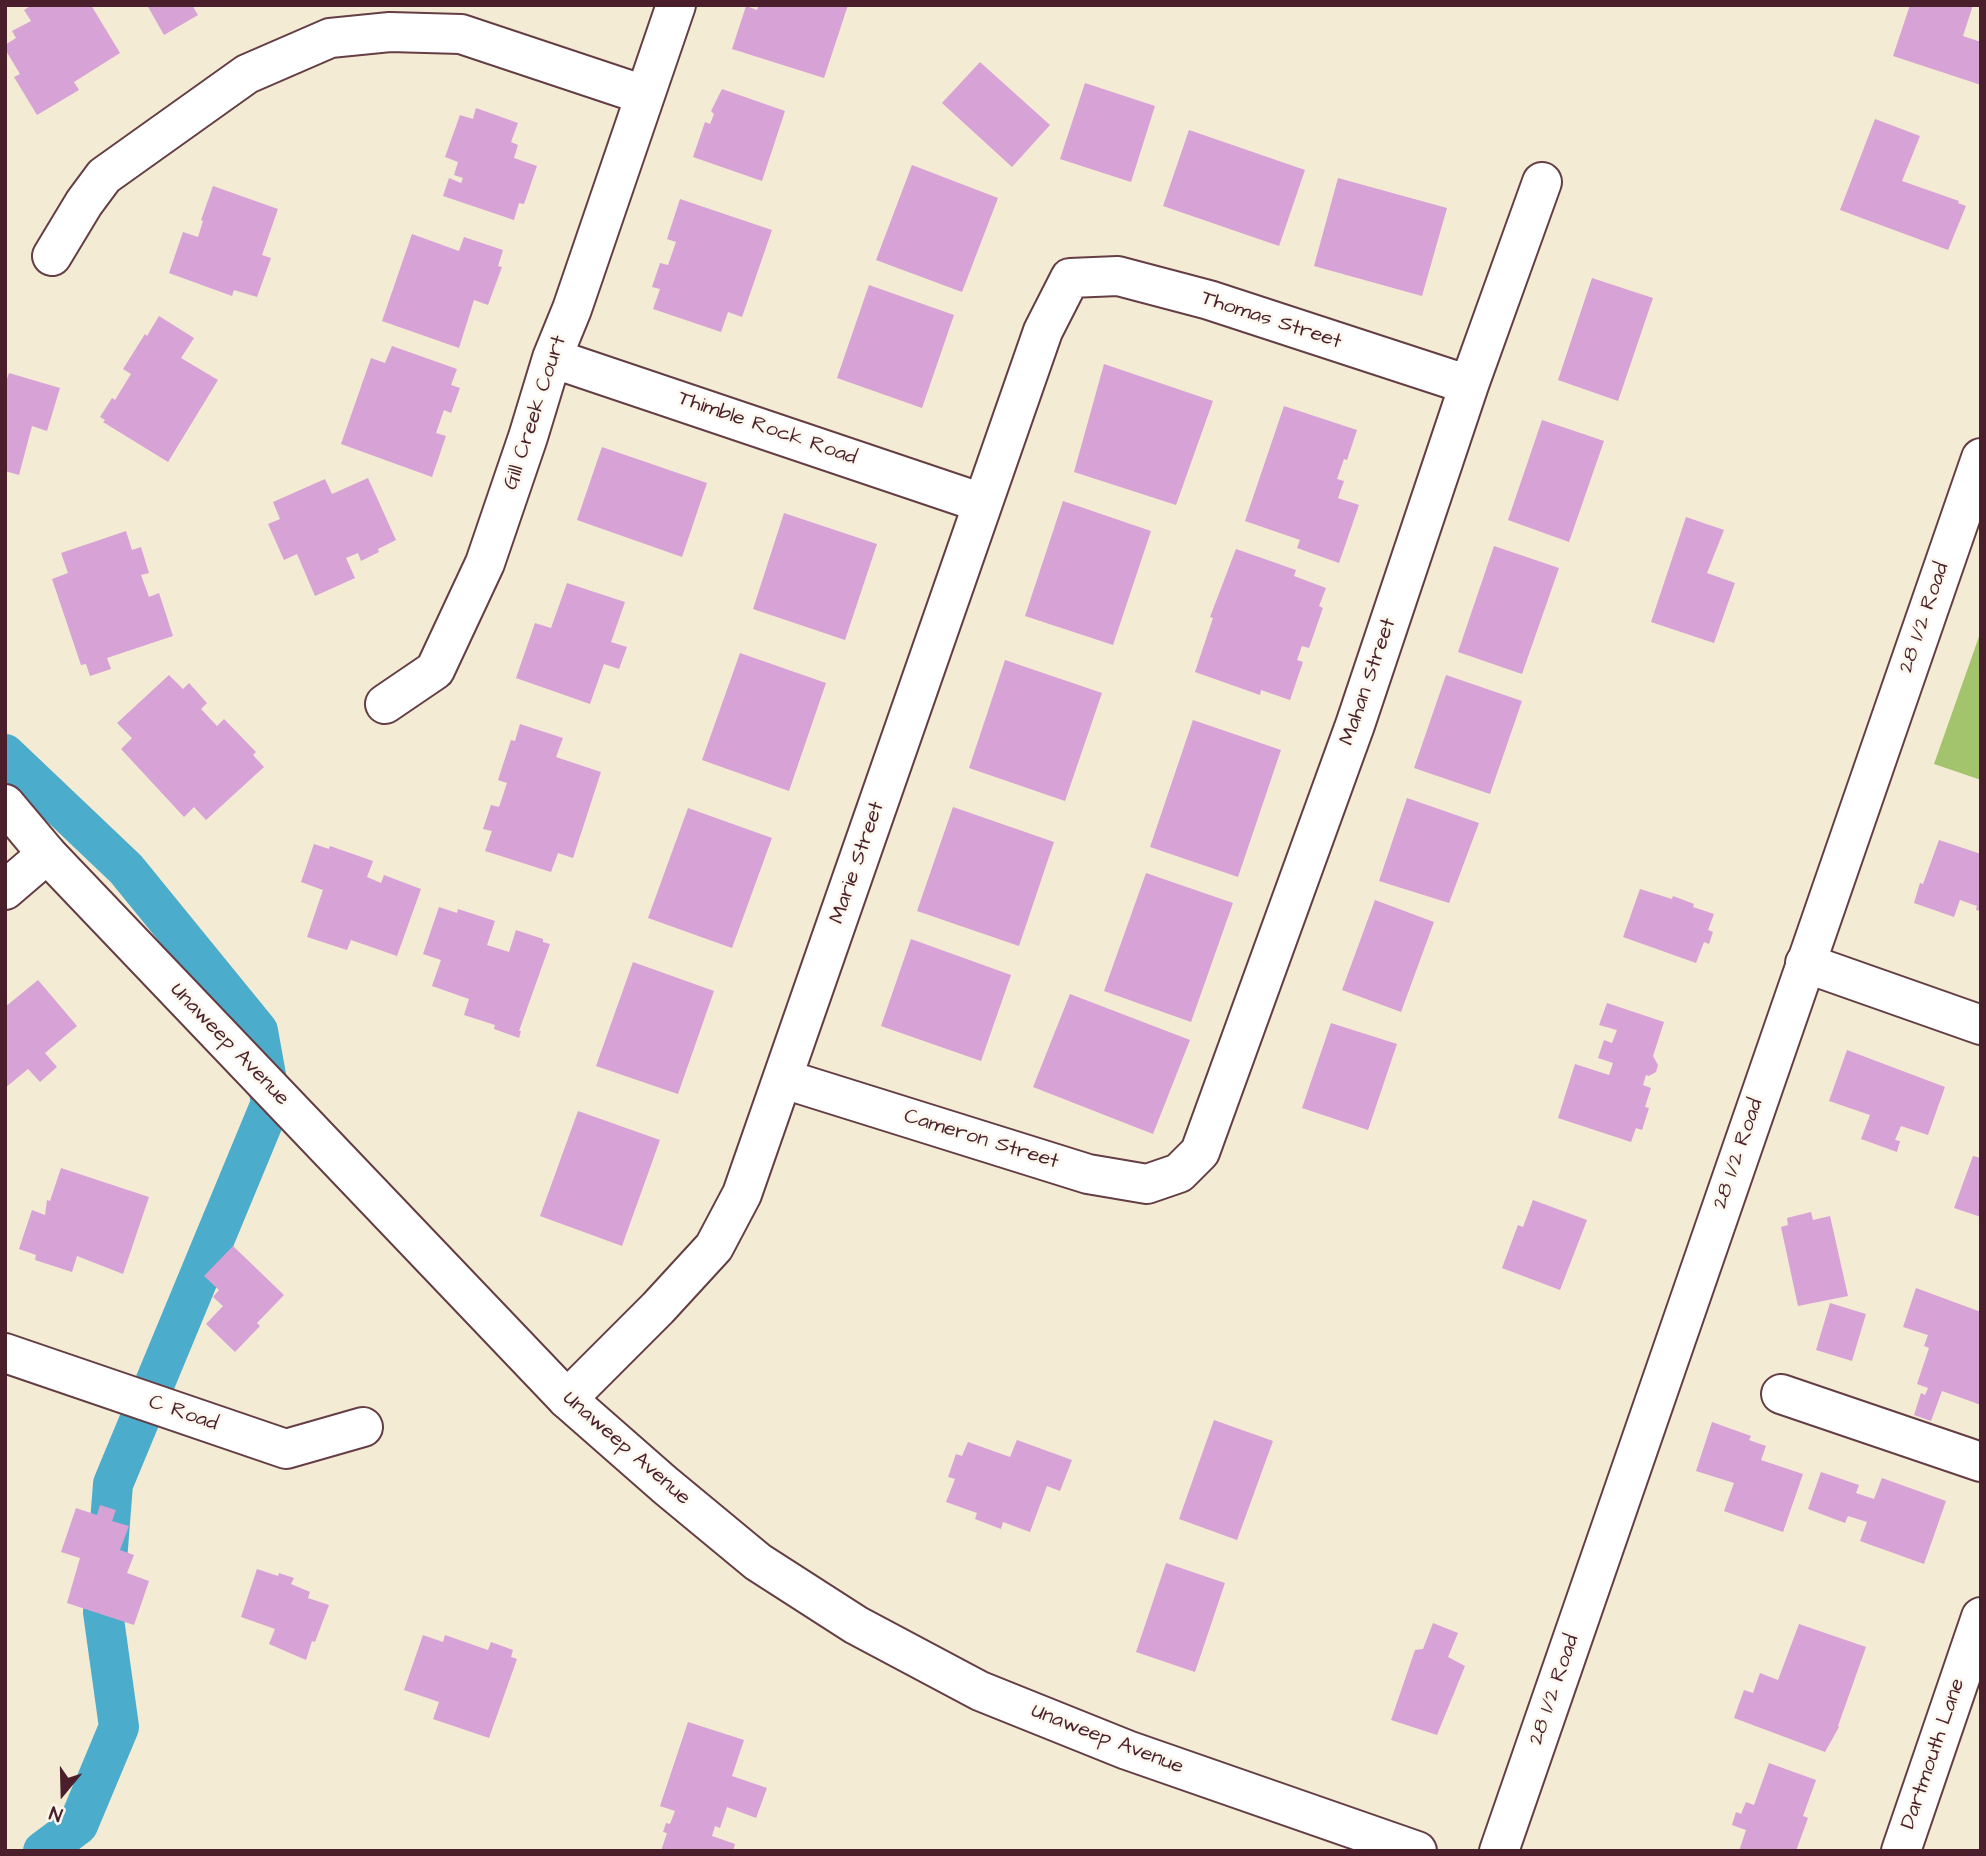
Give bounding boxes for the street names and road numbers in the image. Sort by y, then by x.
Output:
street label: Thomas Street [1198,286,1344,356]
street label: Gill Creek Court [499,333,573,493]
street label: Thimble Rock Road [674,387,860,471]
street label: 28 1/2 Road [1894,560,1956,676]
street label: Mahan Street [1335,615,1403,749]
street label: Marie Street [825,799,891,927]
street label: Unaweep Avenue [164,978,294,1112]
street label: 28 1/2 Road [1708,1096,1770,1212]
street label: Cameron Street [901,1105,1061,1175]
street label: Unaweep Avenue [557,1387,695,1511]
street label: C Road [145,1390,221,1438]
street label: 28 1/2 Road [1524,1632,1586,1748]
street label: Dartmouth Lane [1896,1675,1972,1833]
street label: Unaweep Avenue [1027,1699,1187,1781]

